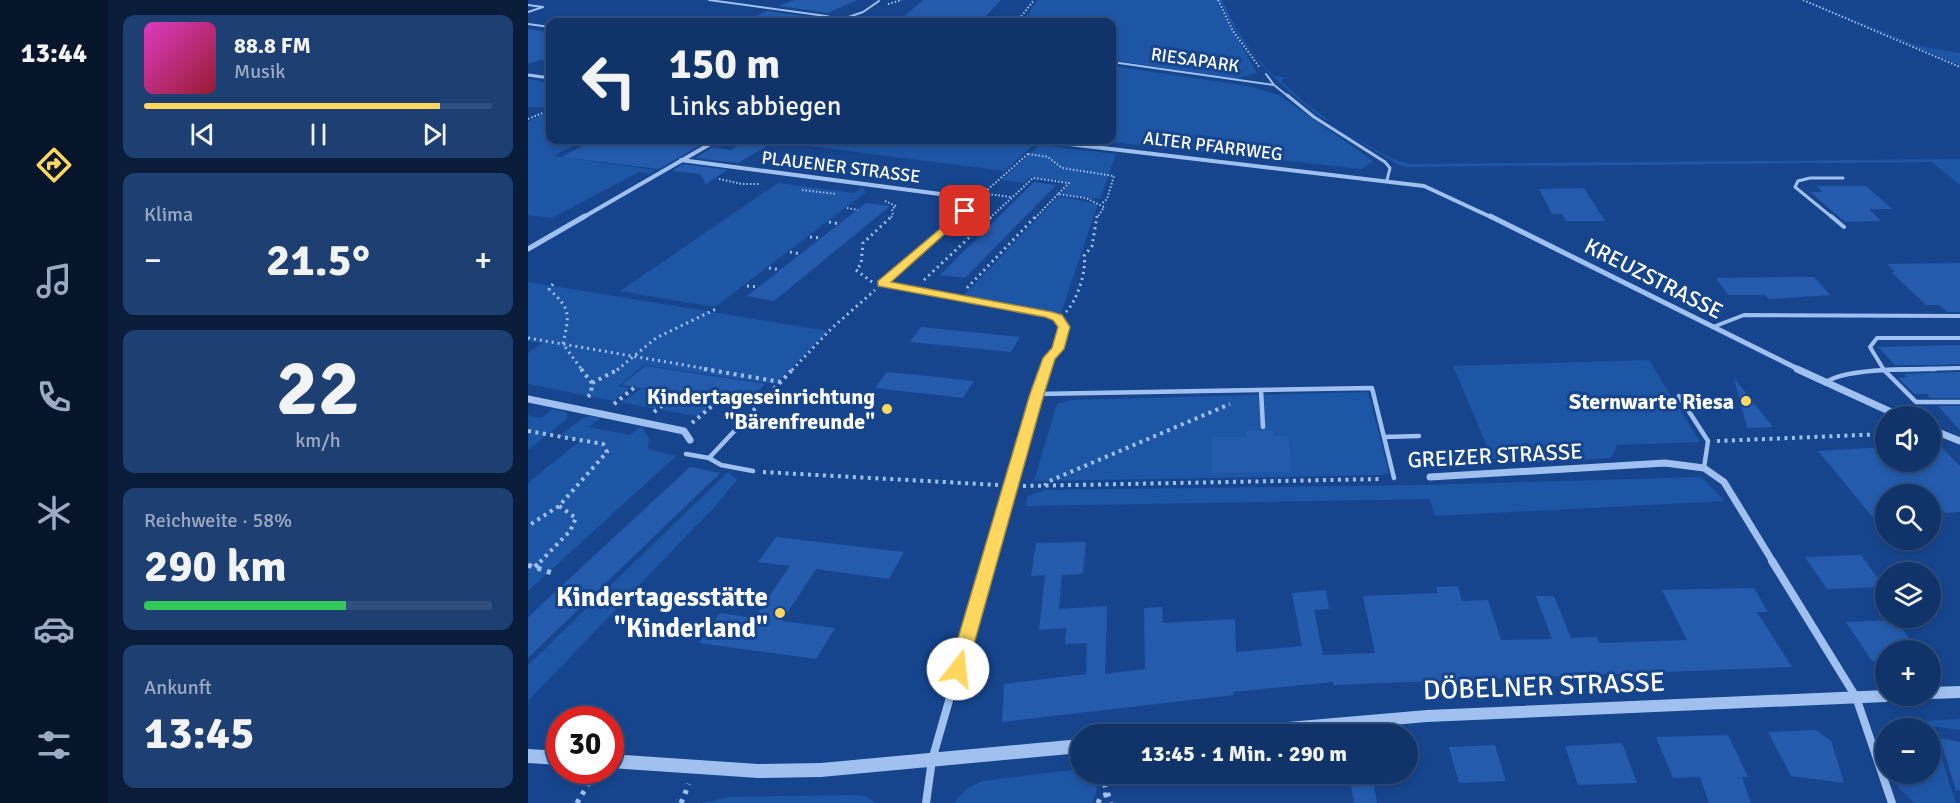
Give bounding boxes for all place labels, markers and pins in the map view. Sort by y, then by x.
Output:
pin [939,185,990,236]
place label: Kindertageseinrichtung "Bärenfreunde" [647,383,875,435]
place label: Sternwarte Riesa [1569,388,1734,415]
marker: Sternwarte Riesa [1739,394,1753,408]
marker: Kindertageseinrichtung "Bärenfreunde" [880,402,894,416]
place label: Kindertagesstätte "Kinderland" [556,581,768,645]
marker: Kindertagesstätte "Kinderland" [773,606,787,620]

